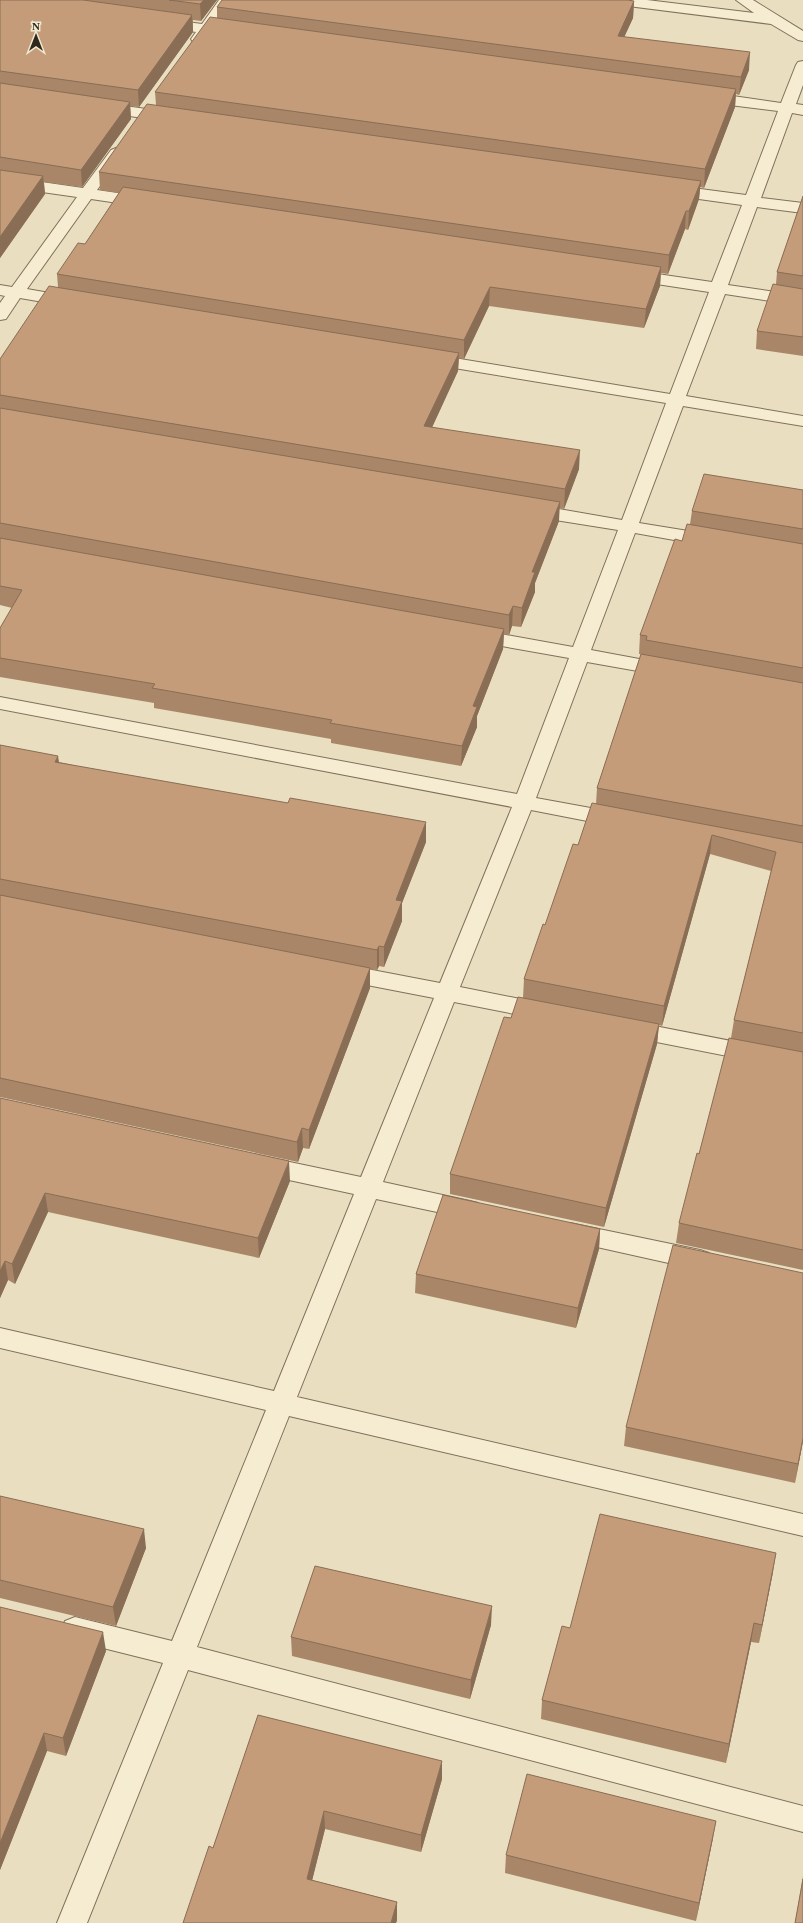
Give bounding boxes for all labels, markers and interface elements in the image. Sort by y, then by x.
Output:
north arrow [16,16,56,56]
text: N [32,20,40,32]

